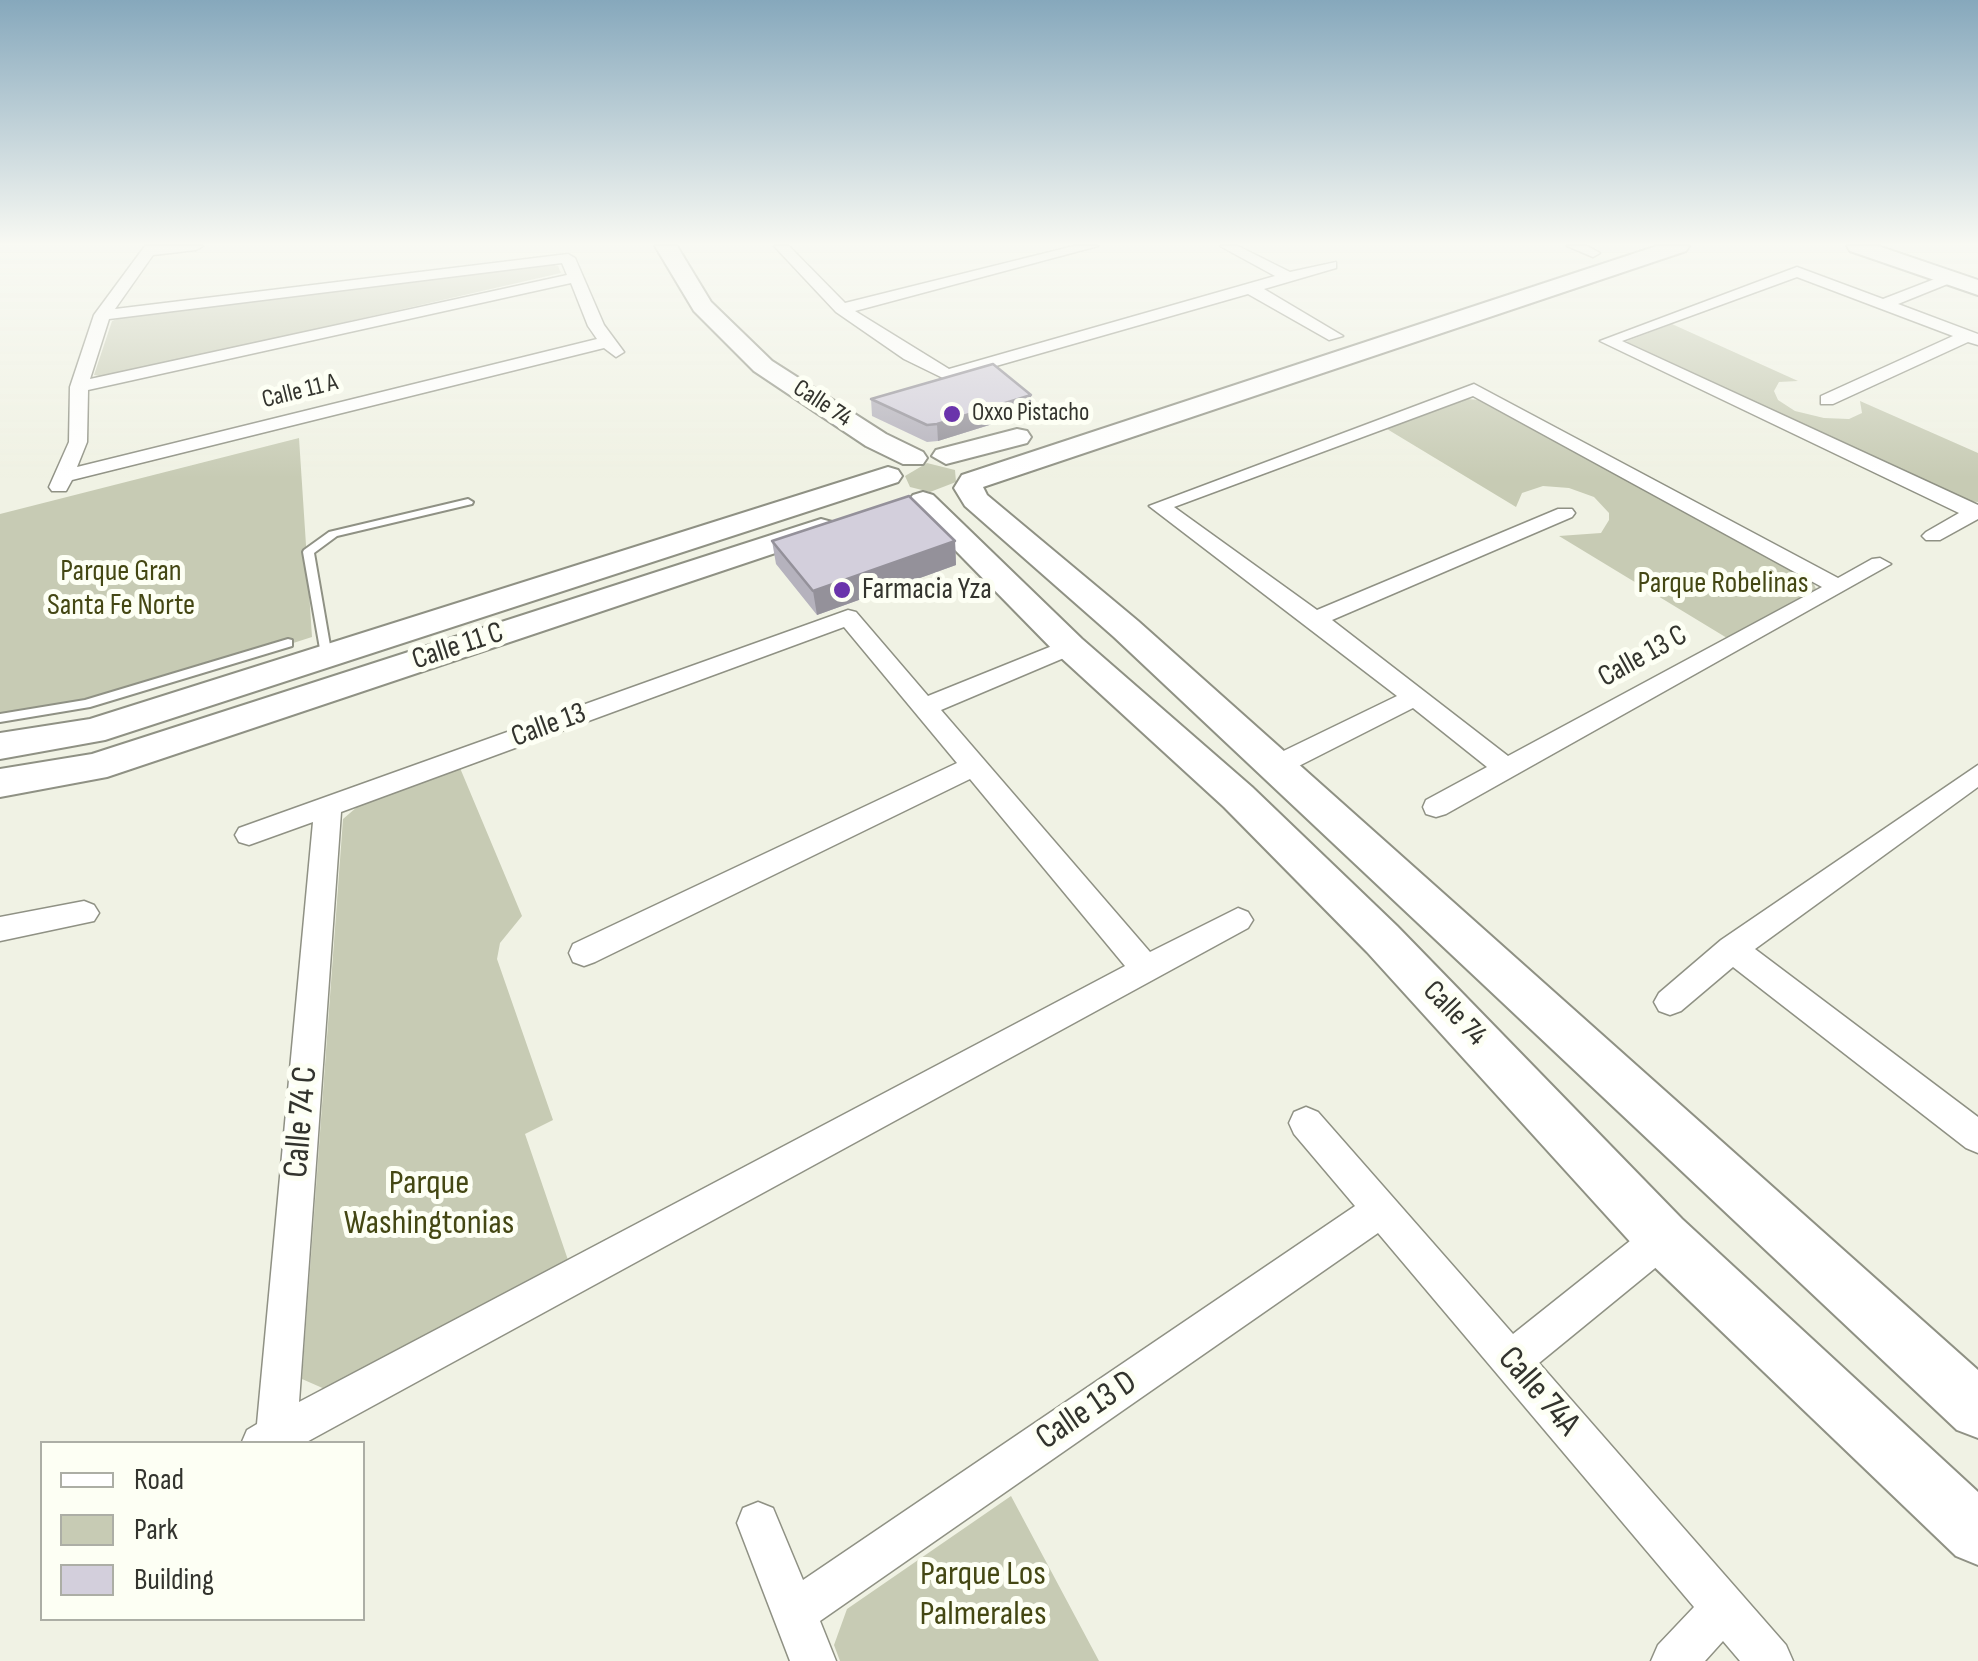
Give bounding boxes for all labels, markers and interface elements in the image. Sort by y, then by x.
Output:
street label: Calle 11 A [259,368,341,416]
street label: Calle 74 [787,374,857,434]
place label: Oxxo Pistacho [972,399,1089,429]
marker: Oxxo Pistacho [941,403,963,425]
park label: Parque Gran Santa Fe Norte [47,554,195,624]
park label: Parque Robelinas [1637,566,1809,602]
place label: Farmacia Yza [862,572,992,608]
marker: Farmacia Yza [831,579,853,601]
street label: Calle 11 C [408,615,508,679]
street label: Calle 13 C [1592,618,1694,696]
street label: Calle 13 [507,696,591,756]
street label: Calle 74 [1414,974,1494,1054]
street label: Calle 74 C [276,1064,328,1180]
park label: Parque Washingtonias [344,1163,514,1245]
street label: Calle 74A [1488,1339,1588,1445]
street label: Calle 13 D [1029,1362,1145,1460]
legend [40,1441,365,1621]
text: Road [134,1462,184,1498]
text: Park [134,1512,178,1548]
park label: Parque Los Palmerales [920,1554,1046,1636]
text: Building [134,1562,214,1598]

